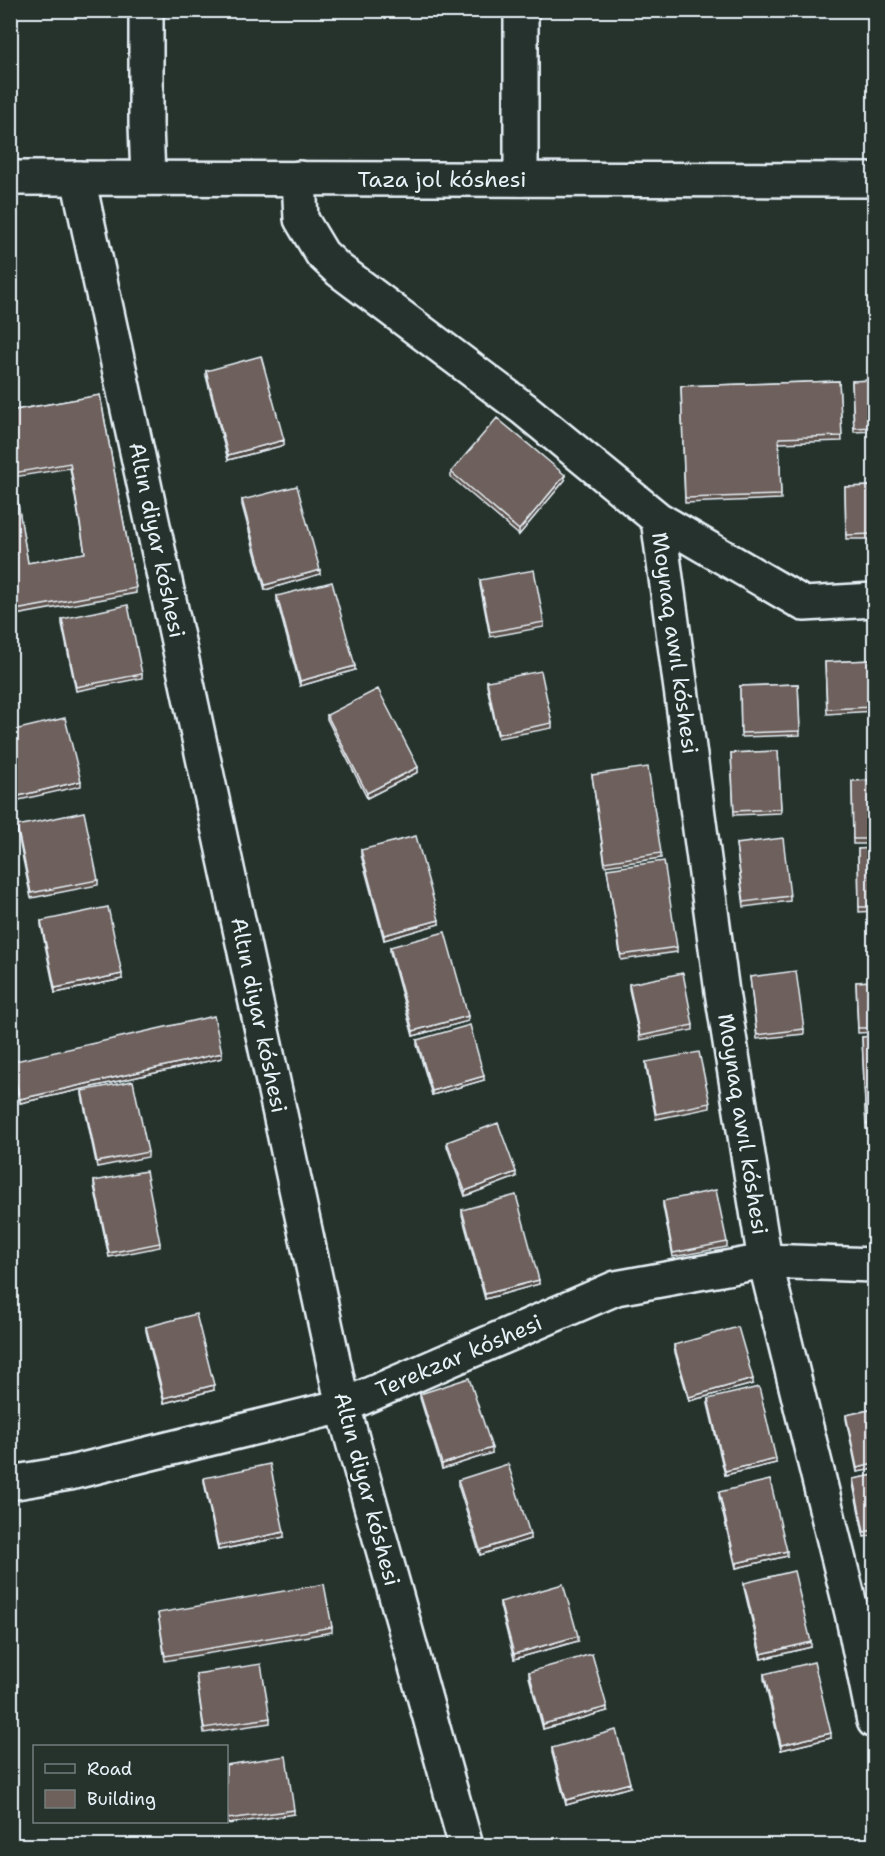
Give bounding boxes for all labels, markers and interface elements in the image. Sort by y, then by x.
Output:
street label: Taza jol kóshesi [358,165,526,194]
street label: Altın diyar kóshesi [122,440,192,640]
street label: Moynaq awıl kóshesi [645,530,705,756]
street label: Altın diyar kóshesi [224,915,294,1115]
street label: Moynaq awıl kóshesi [711,1011,775,1237]
street label: Terekzar kóshesi [371,1308,547,1404]
street label: Altın diyar kóshesi [327,1389,407,1589]
legend [33,1745,228,1823]
text: Road [87,1757,132,1781]
text: Building [87,1787,156,1811]

